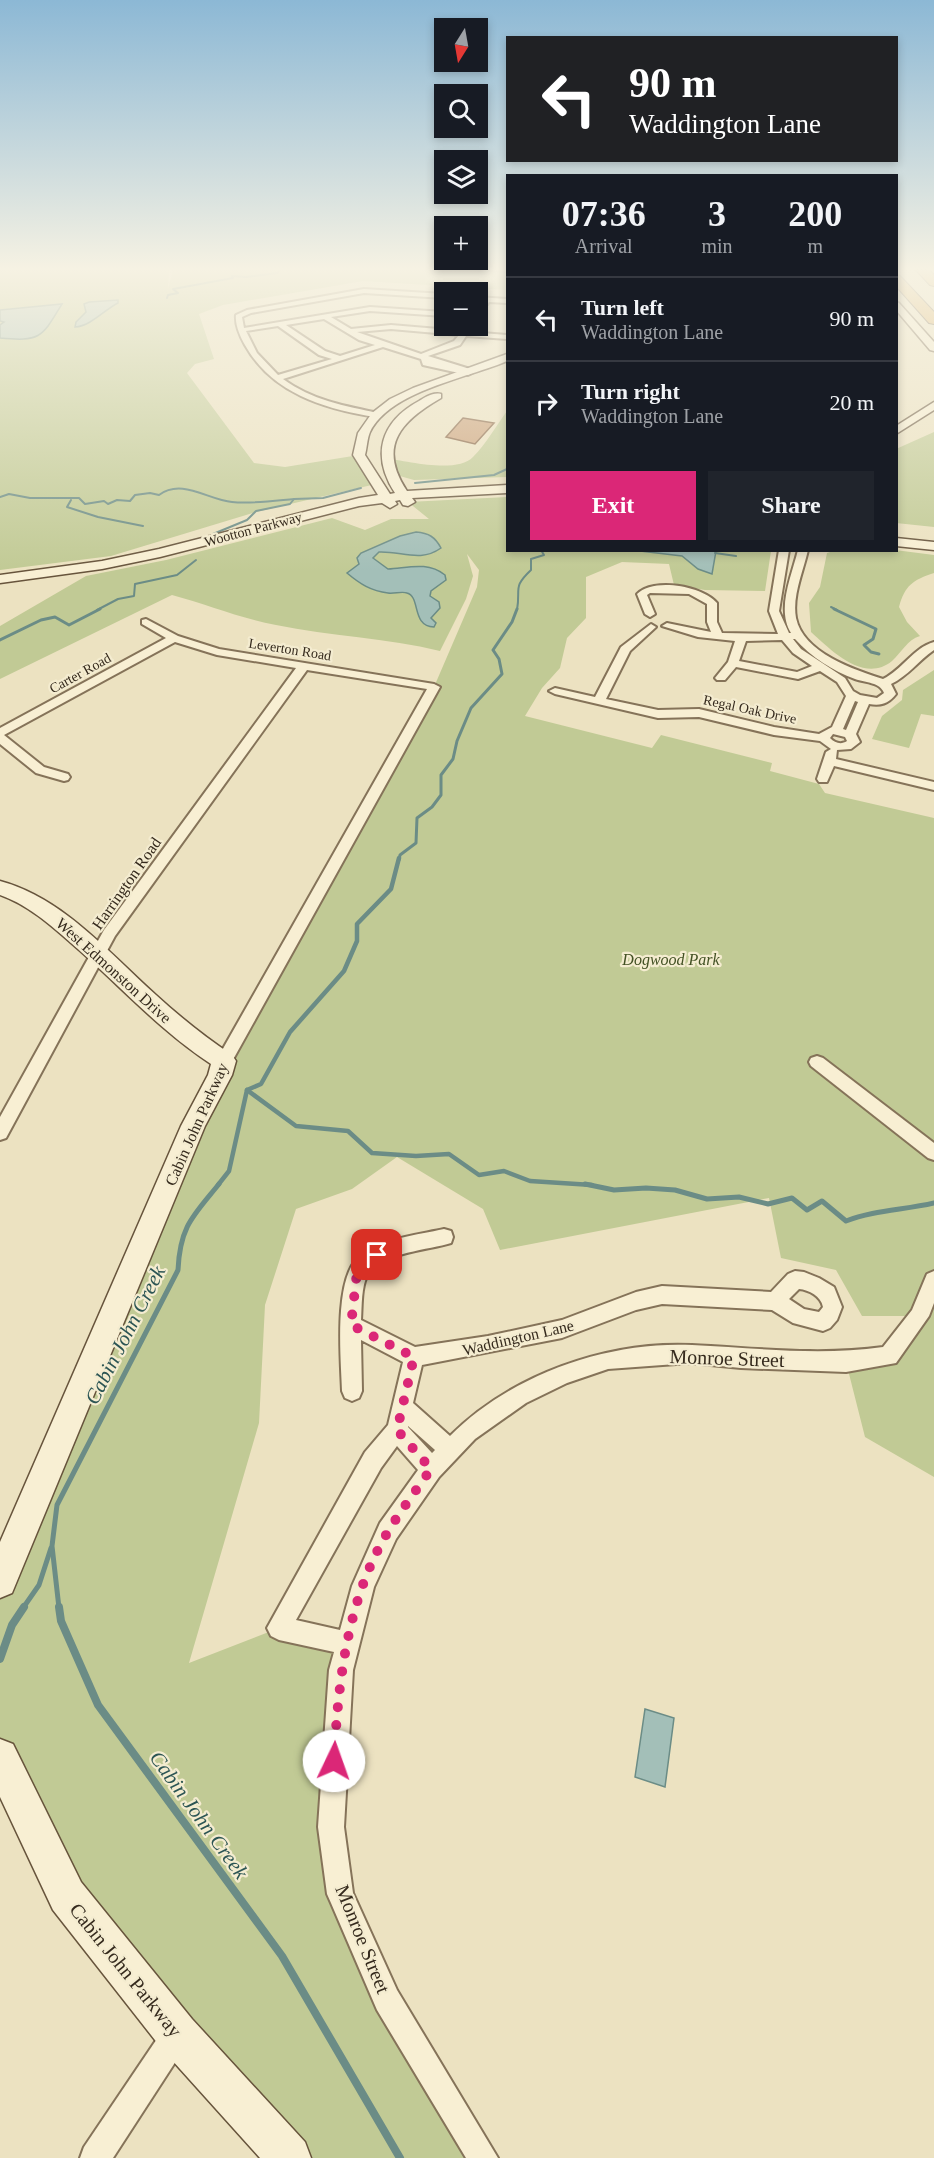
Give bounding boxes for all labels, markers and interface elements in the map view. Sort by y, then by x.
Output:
north arrow [434,18,488,72]
map controls [434,18,488,336]
icon: left [530,60,608,138]
text: 90 m [629,60,717,106]
button: search [434,84,488,138]
text: Waddington Lane [629,109,821,139]
button: layers [434,150,488,204]
text: 07:36 [562,194,646,234]
text: 3 [708,194,726,234]
text: 200 [788,194,842,234]
button: + [434,216,488,270]
text: Arrival [575,235,633,257]
text: min [701,235,733,257]
text: m [808,235,823,257]
button: − [434,282,488,336]
text: Turn left [581,295,664,320]
icon: left [530,303,563,336]
text: 90 m [829,306,874,331]
text: Waddington Lane [581,321,723,343]
text: Turn right [581,379,680,404]
icon: right [530,387,563,420]
text: 20 m [829,390,874,415]
text: Waddington Lane [581,405,723,427]
button: Exit [530,471,696,540]
button: Share [708,471,874,540]
street label: Wootton Parkway [203,509,304,550]
street label: Leverton Road [247,636,332,663]
street label: Carter Road [47,650,114,696]
street label: Regal Oak Drive [702,692,798,727]
street label: Harrington Road [88,834,165,933]
street label: West Edmonston Drive [53,914,175,1027]
park label: Dogwood Park [621,951,721,969]
street label: Cabin John Parkway [162,1060,232,1189]
pin [351,1229,402,1280]
icon: arrive [360,1238,393,1271]
water label: Cabin John Creek [80,1261,171,1408]
street label: Waddington Lane [461,1316,576,1360]
street label: Monroe Street [669,1345,785,1371]
position arrow [302,1729,366,1793]
water label: Cabin John Creek [145,1746,254,1884]
street label: Monroe Street [331,1882,395,1997]
street label: Cabin John Parkway [65,1899,187,2042]

